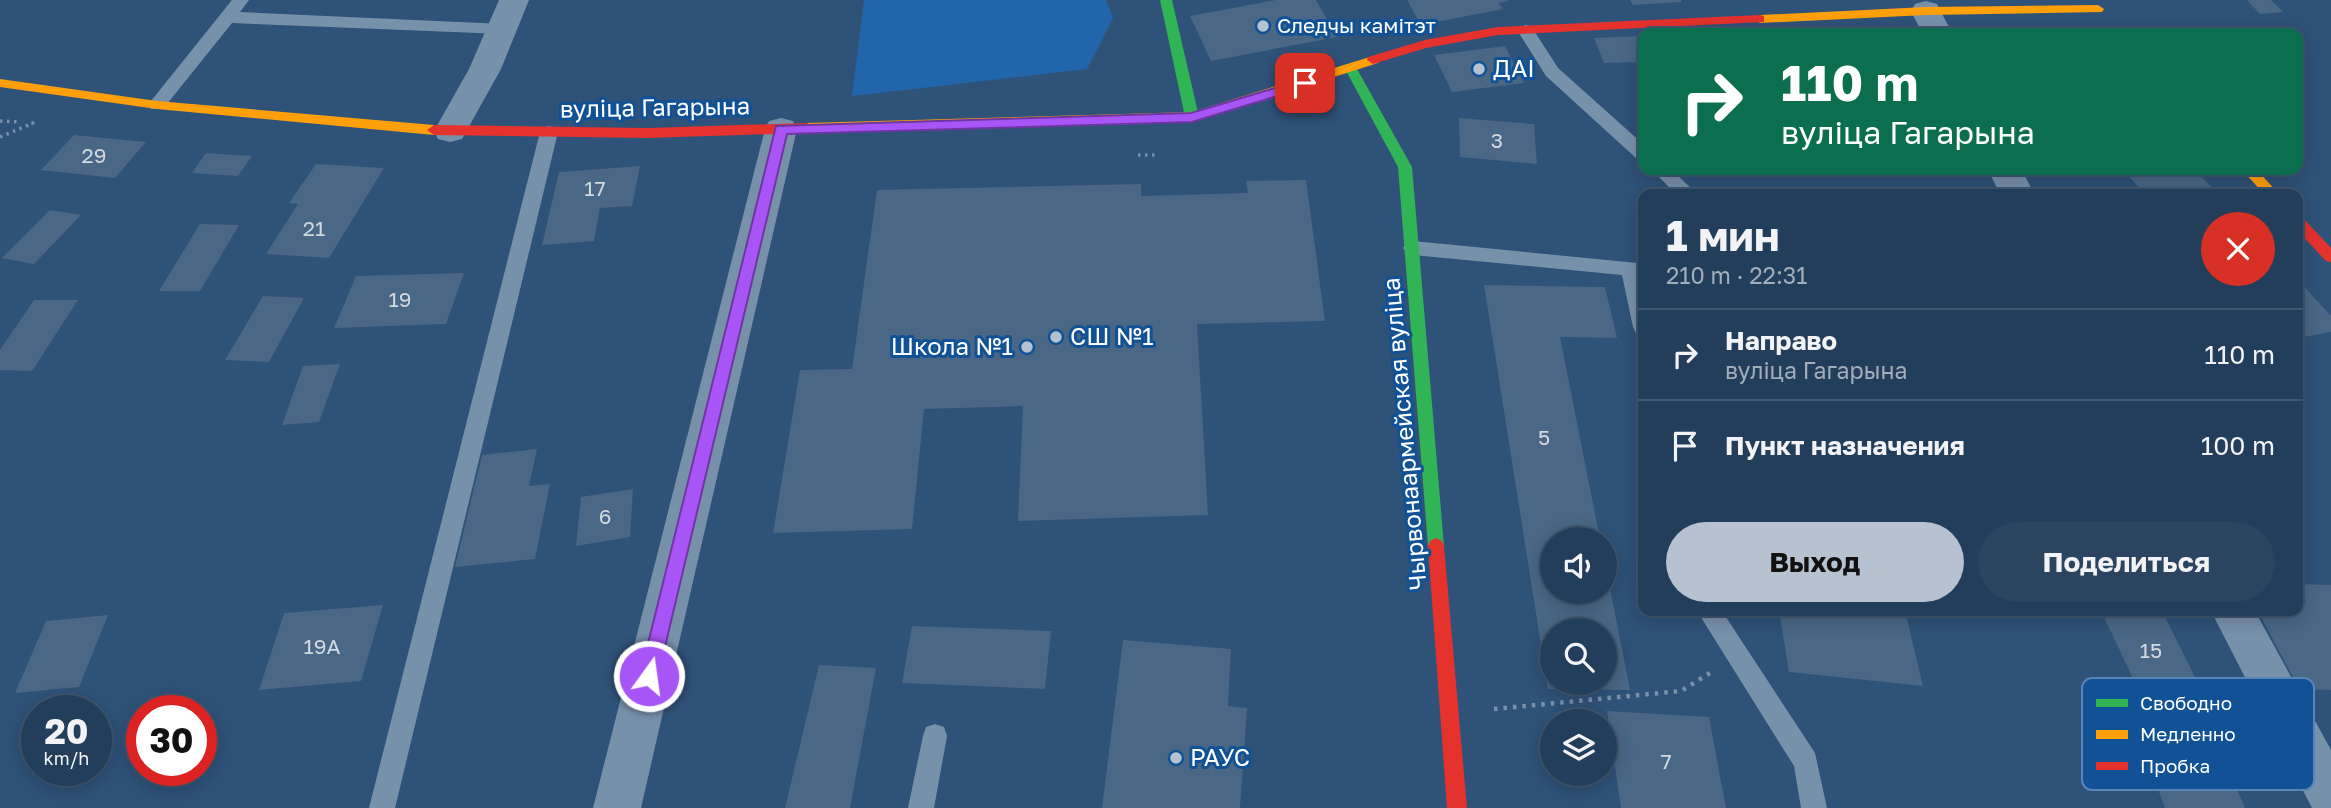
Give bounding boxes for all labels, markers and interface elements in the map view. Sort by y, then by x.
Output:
place label: Следчы камітэт [1277,12,1436,38]
marker: Следчы камітэт [1255,18,1271,34]
pin [1275,53,1335,113]
place label: ДАІ [1493,53,1535,82]
text: 110 m [1781,53,1918,112]
icon: right [1666,56,1757,147]
marker: ДАІ [1471,61,1487,77]
icon: arrive [1286,64,1324,102]
street label: вуліца Гагарына [560,90,750,123]
text: вуліца Гагарына [1781,113,2035,151]
house number: 3 [1491,127,1503,153]
house number: 29 [82,142,106,168]
house number: 17 [584,175,606,201]
text: 1 мин [1666,210,1780,260]
button: close [2201,212,2275,286]
house number: 21 [303,215,325,241]
text: 210 m · 22:31 [1666,261,1807,289]
street label: Чырвонаармейская вуліца [1375,277,1432,592]
house number: 19 [389,286,411,312]
place label: СШ №1 [1070,321,1154,350]
text: Направо [1725,325,1837,356]
marker: СШ №1 [1048,329,1064,345]
place label: Школа №1 [891,331,1013,360]
icon: right [1666,336,1704,374]
marker: Школа №1 [1019,339,1035,355]
text: 110 m [2204,339,2275,370]
text: вуліца Гагарына [1725,356,1907,384]
house number: 5 [1538,424,1550,450]
icon: arrive [1666,427,1704,465]
text: Пункт назначения [1725,430,1965,461]
text: 100 m [2201,430,2275,461]
house number: 6 [599,503,611,529]
button: Выход [1666,522,1964,602]
button: Поделиться [1978,522,2275,602]
map controls [1540,527,1617,786]
button: sound [1540,527,1617,604]
button: search [1540,618,1617,695]
house number: 19А [304,633,340,659]
house number: 15 [2140,637,2162,663]
position arrow [612,639,686,713]
legend [2082,678,2314,790]
text: Свободно [2140,691,2232,714]
speed limit sign: 30 [126,695,217,786]
button: layers [1540,709,1617,786]
text: 20 [44,710,89,752]
text: Медленно [2140,722,2236,745]
place label: РАУС [1190,742,1250,771]
text: km/h [44,747,89,769]
house number: 7 [1660,748,1672,774]
marker: РАУС [1168,750,1184,766]
text: Пробка [2140,754,2210,777]

